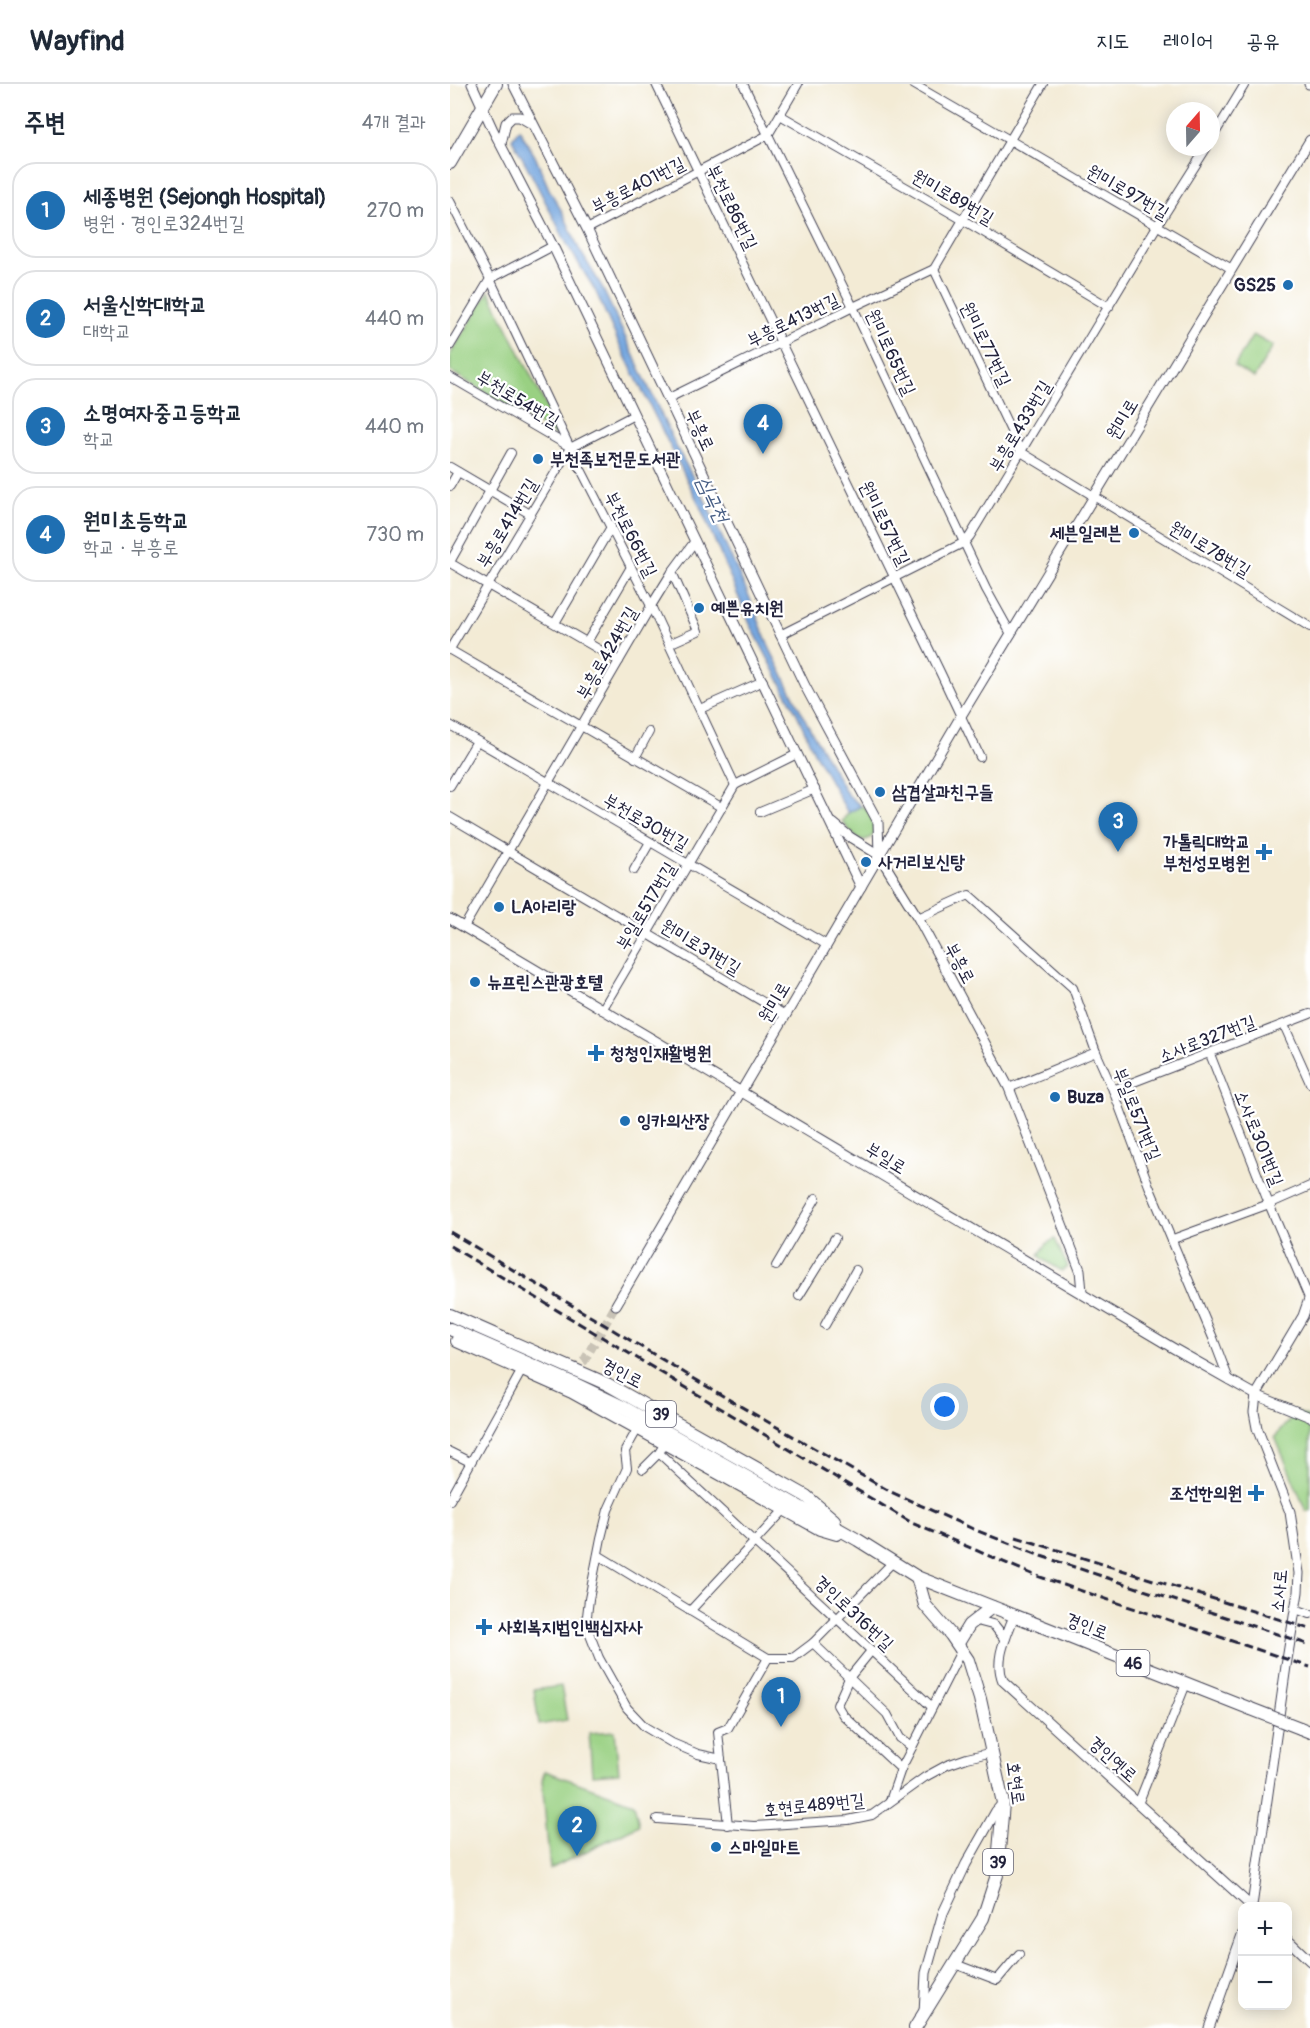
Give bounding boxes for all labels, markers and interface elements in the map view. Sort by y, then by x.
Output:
text: Wayfind [30,24,125,59]
text: 지도 [1096,28,1130,55]
text: 레이어 [1163,28,1213,55]
text: 공유 [1246,28,1280,55]
north arrow [1166,102,1220,156]
text: 주변 [24,107,66,139]
text: 4개 결과 [362,110,426,135]
street label: 부흥로401번길 [587,152,689,219]
street label: 원미로97번길 [1083,160,1173,225]
street label: 부천로86번길 [701,161,762,254]
street label: 원미로89번길 [908,165,998,230]
text: 세종병원 (Sejongh Hospital) [83,183,327,211]
text: 1 [42,198,49,223]
text: 270 m [366,198,424,223]
text: 병원 · 경인로324번길 [83,211,245,236]
place label: GS25 [1234,274,1276,297]
marker: GS25 [1281,278,1295,292]
street label: 부흥로413번길 [743,288,844,353]
text: 서울신학대학교 [83,291,207,319]
street label: 원미로77번길 [955,298,1016,391]
street label: 원미로65번길 [861,305,921,400]
text: 2 [40,306,51,331]
text: 440 m [365,306,424,331]
text: 대학교 [83,319,131,344]
street label: 부천로54번길 [472,366,564,433]
street label: 부흥로433번길 [984,376,1057,476]
street label: 원미로 [1101,395,1143,444]
text: 소명여자중고등학교 [83,399,242,427]
pin: 4 [744,404,782,454]
street label: 부흥로 [680,406,719,455]
text: 3 [40,414,51,439]
text: 440 m [365,414,424,439]
text: 학교 [83,427,115,452]
place label: 부천족보전문도서관 [550,448,681,471]
marker: 부천족보전문도서관 [531,452,545,466]
water label: 심곡천 [691,472,735,528]
street label: 부흥로414번길 [472,474,543,572]
street label: 원미로57번길 [854,477,915,570]
street label: 부천로66번길 [599,487,662,582]
text: 원미초등학교 [83,507,189,535]
street label: 원미로78번길 [1165,516,1255,583]
text: 4 [40,522,51,547]
text: 730 m [367,522,424,547]
place label: 세븐일레븐 [1050,522,1122,545]
marker: 세븐일레븐 [1127,526,1141,540]
text: 학교 · 부흥로 [83,535,179,560]
place label: 예쁜유치원 [711,597,783,620]
marker: 예쁜유치원 [692,601,706,615]
street label: 부흥로424번길 [572,602,643,704]
place label: 삼겹살과친구들 [892,781,993,804]
marker: 삼겹살과친구들 [873,785,887,799]
street label: 부천로30번길 [599,789,693,856]
pin: 3 [1098,802,1138,852]
place label: 가톨릭대학교 부천성모병원 [1163,831,1250,875]
marker: 가톨릭대학교 부천성모병원 [1255,843,1273,861]
place label: 사거리보신탕 [878,851,965,874]
marker: 사거리보신탕 [859,855,873,869]
street label: 부일로517번길 [611,858,682,955]
place label: LA아리랑 [511,896,577,919]
marker: LA아리랑 [492,900,506,914]
street label: 원미로31번길 [656,915,745,981]
street label: 부흥로 [939,939,980,988]
place label: 뉴프린스관광호텔 [487,971,603,994]
marker: 뉴프린스관광호텔 [468,975,482,989]
street label: 원미로 [753,978,795,1027]
street label: 소사로327번길 [1155,1010,1259,1068]
place label: 청청인재활병원 [610,1042,711,1065]
marker: 청청인재활병원 [587,1044,605,1062]
street label: 부일로571번길 [1107,1064,1166,1165]
place label: Buza [1067,1086,1105,1109]
street label: 소사로301번길 [1229,1087,1288,1190]
marker: Buza [1048,1090,1062,1104]
place label: 잉카의산장 [637,1110,710,1133]
marker: 잉카의산장 [618,1114,632,1128]
street label: 부일로 [861,1137,910,1179]
street label: 경인로 [597,1353,646,1394]
your location [930,1392,959,1421]
road number: 39 [646,1401,676,1427]
place label: 조선한의원 [1170,1482,1242,1505]
marker: 조선한의원 [1247,1484,1265,1502]
street label: 소사로 [1266,1568,1293,1614]
street label: 경인로316번길 [809,1571,898,1656]
street label: 경인로 [1062,1608,1111,1645]
place label: 사회복지법인백십자사 [498,1616,643,1639]
marker: 사회복지법인백십자사 [475,1618,493,1636]
road number: 46 [1116,1650,1150,1676]
pin: 1 [762,1678,800,1727]
street label: 경인옛로 [1083,1731,1142,1787]
street label: 호현로 [1001,1760,1030,1806]
street label: 호현로489번길 [763,1789,866,1822]
pin: 2 [558,1806,596,1856]
place label: 스마일마트 [728,1836,800,1859]
marker: 스마일마트 [709,1840,723,1854]
road number: 39 [983,1849,1013,1875]
map controls [1238,1902,1292,2010]
button: + [1238,1902,1292,1956]
button: − [1238,1956,1292,2010]

